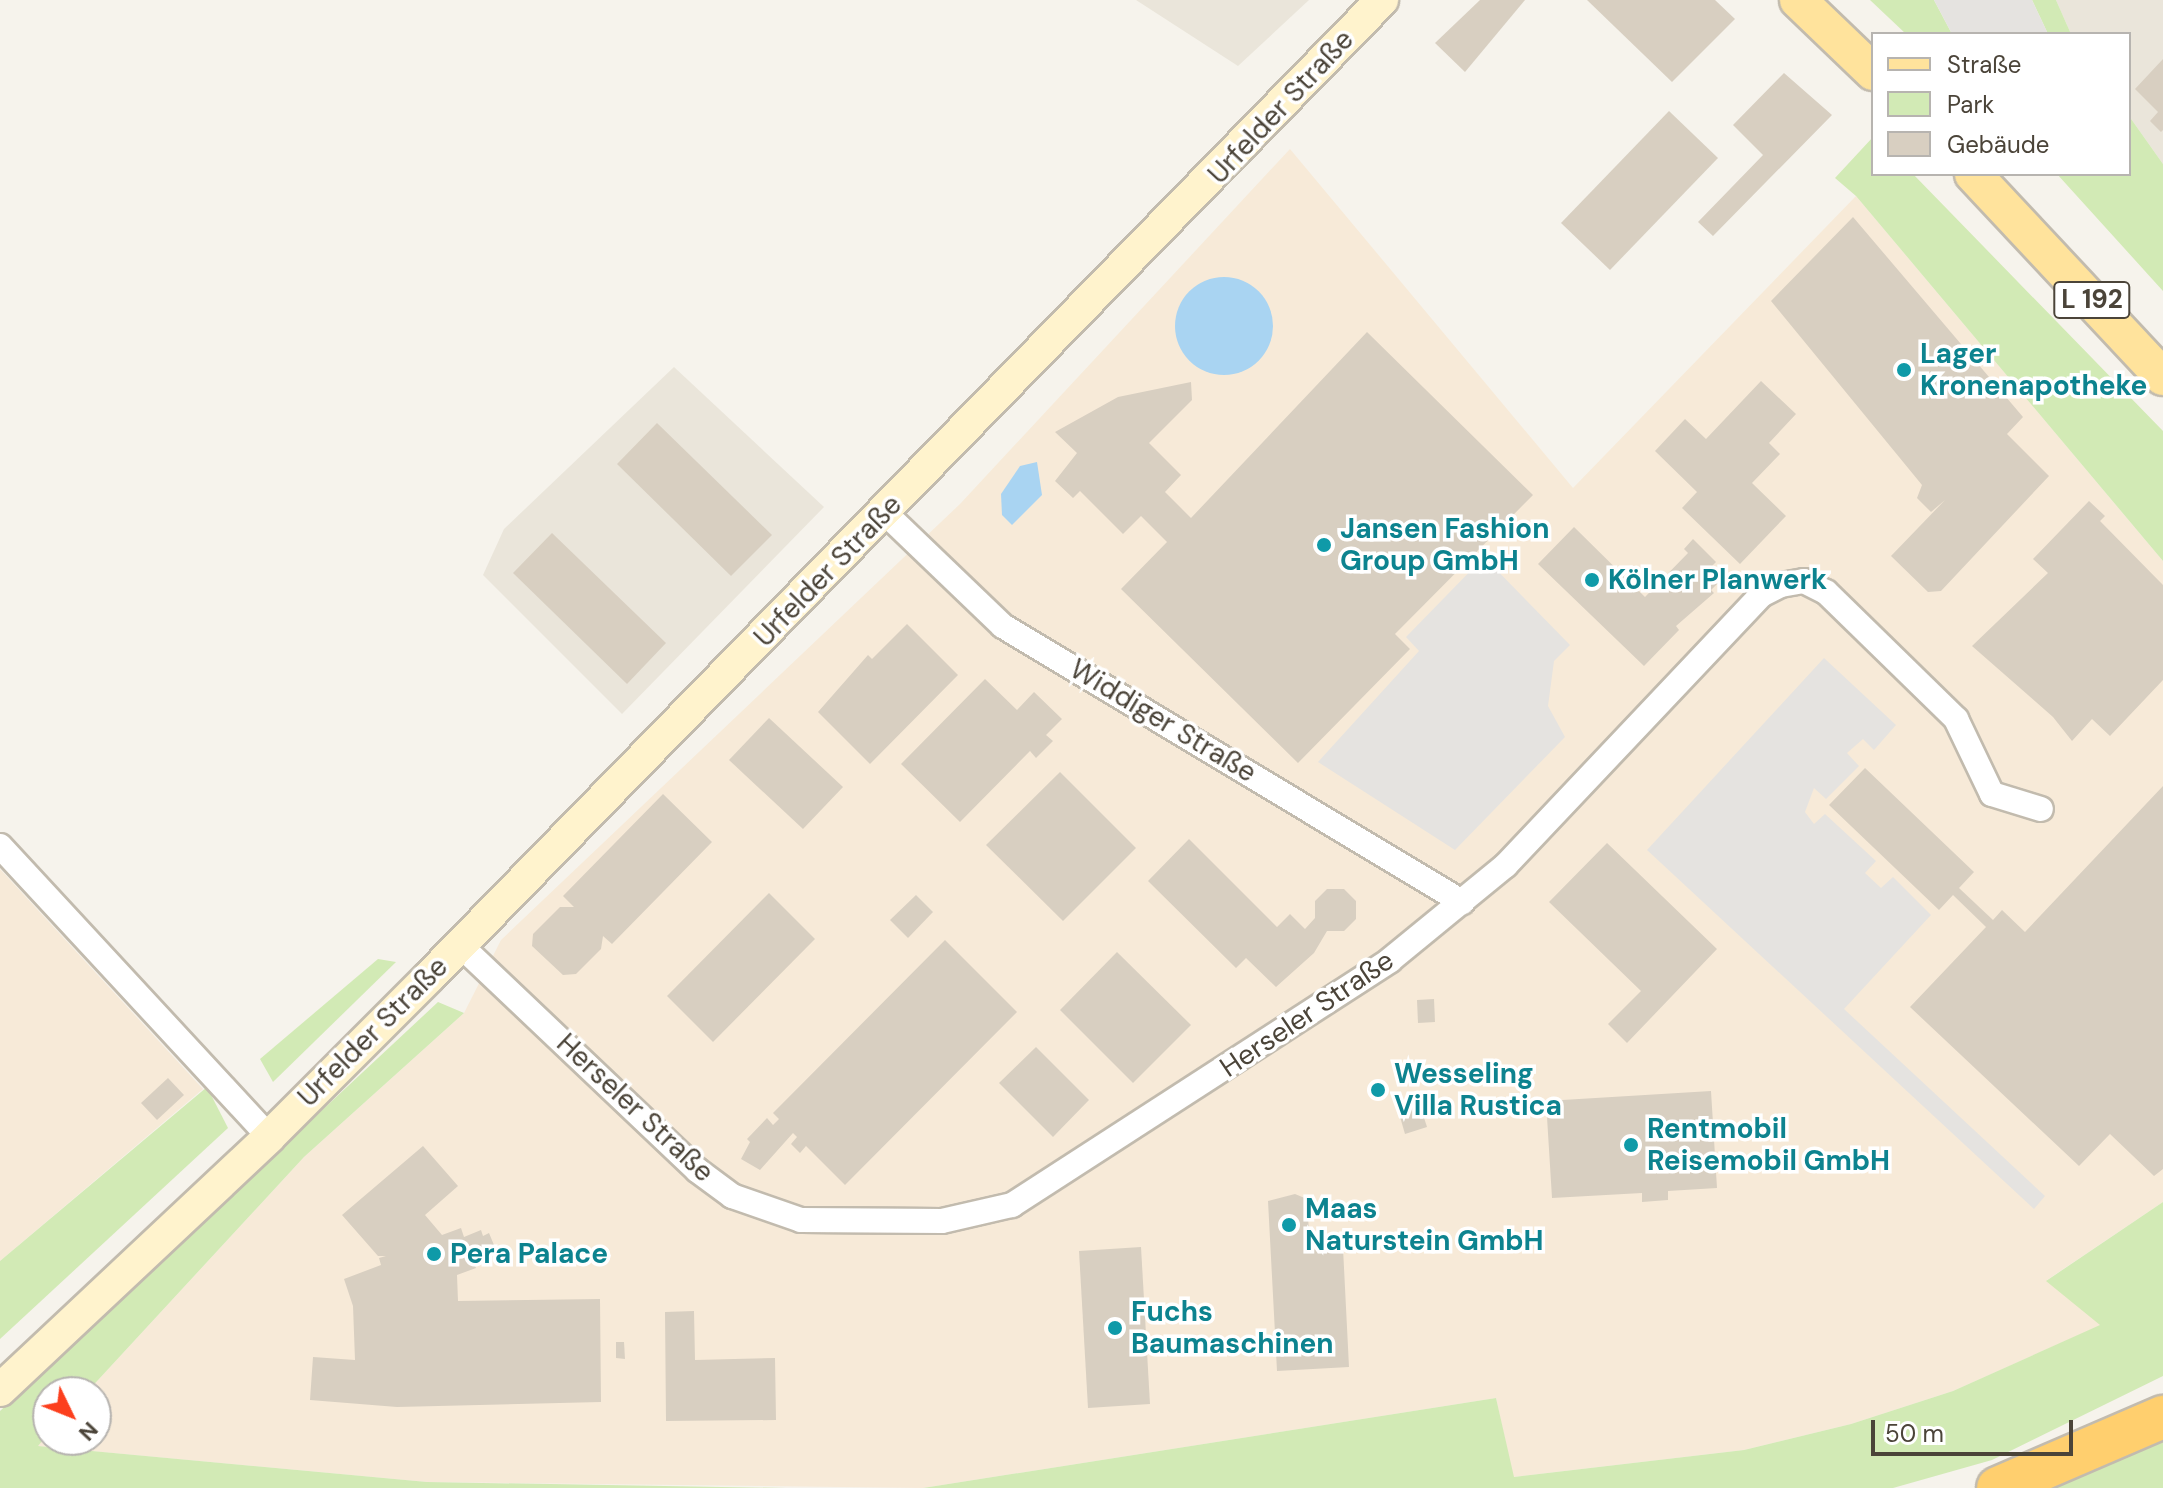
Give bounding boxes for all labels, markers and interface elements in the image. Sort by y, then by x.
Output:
street label: Urfelder Straße [1201,23,1361,191]
legend [1871,32,2131,176]
text: Straße [1947,49,2021,80]
text: Park [1947,89,1994,120]
text: Gebäude [1947,129,2049,160]
road number: L 192 [2052,278,2132,322]
place label: Lager Kronenapotheke [1920,337,2147,403]
marker: Lager Kronenapotheke [1895,361,1913,379]
street label: Urfelder Straße [747,488,909,654]
place label: Jansen Fashion Group GmbH [1340,512,1549,578]
marker: Jansen Fashion Group GmbH [1315,536,1333,554]
place label: Kölner Planwerk [1608,563,1827,597]
marker: Kölner Planwerk [1583,571,1601,589]
street label: Widdiger Straße [1064,652,1262,790]
street label: Herseler Straße [1214,944,1400,1084]
street label: Urfelder Straße [291,950,455,1114]
street label: Herseler Straße [550,1027,720,1189]
place label: Wesseling Villa Rustica [1394,1057,1562,1123]
marker: Wesseling Villa Rustica [1369,1081,1387,1099]
place label: Rentmobil Reisemobil GmbH [1647,1112,1890,1178]
marker: Rentmobil Reisemobil GmbH [1622,1136,1640,1154]
place label: Maas Naturstein GmbH [1305,1192,1544,1258]
marker: Maas Naturstein GmbH [1280,1216,1298,1234]
place label: Pera Palace [450,1237,608,1271]
marker: Pera Palace [425,1245,443,1263]
place label: Fuchs Baumaschinen [1131,1295,1334,1361]
marker: Fuchs Baumaschinen [1106,1319,1124,1337]
north arrow [32,1376,112,1456]
scale bar [1875,1404,2077,1454]
text: N [72,1416,105,1447]
text: 50 m [1885,1418,1944,1449]

